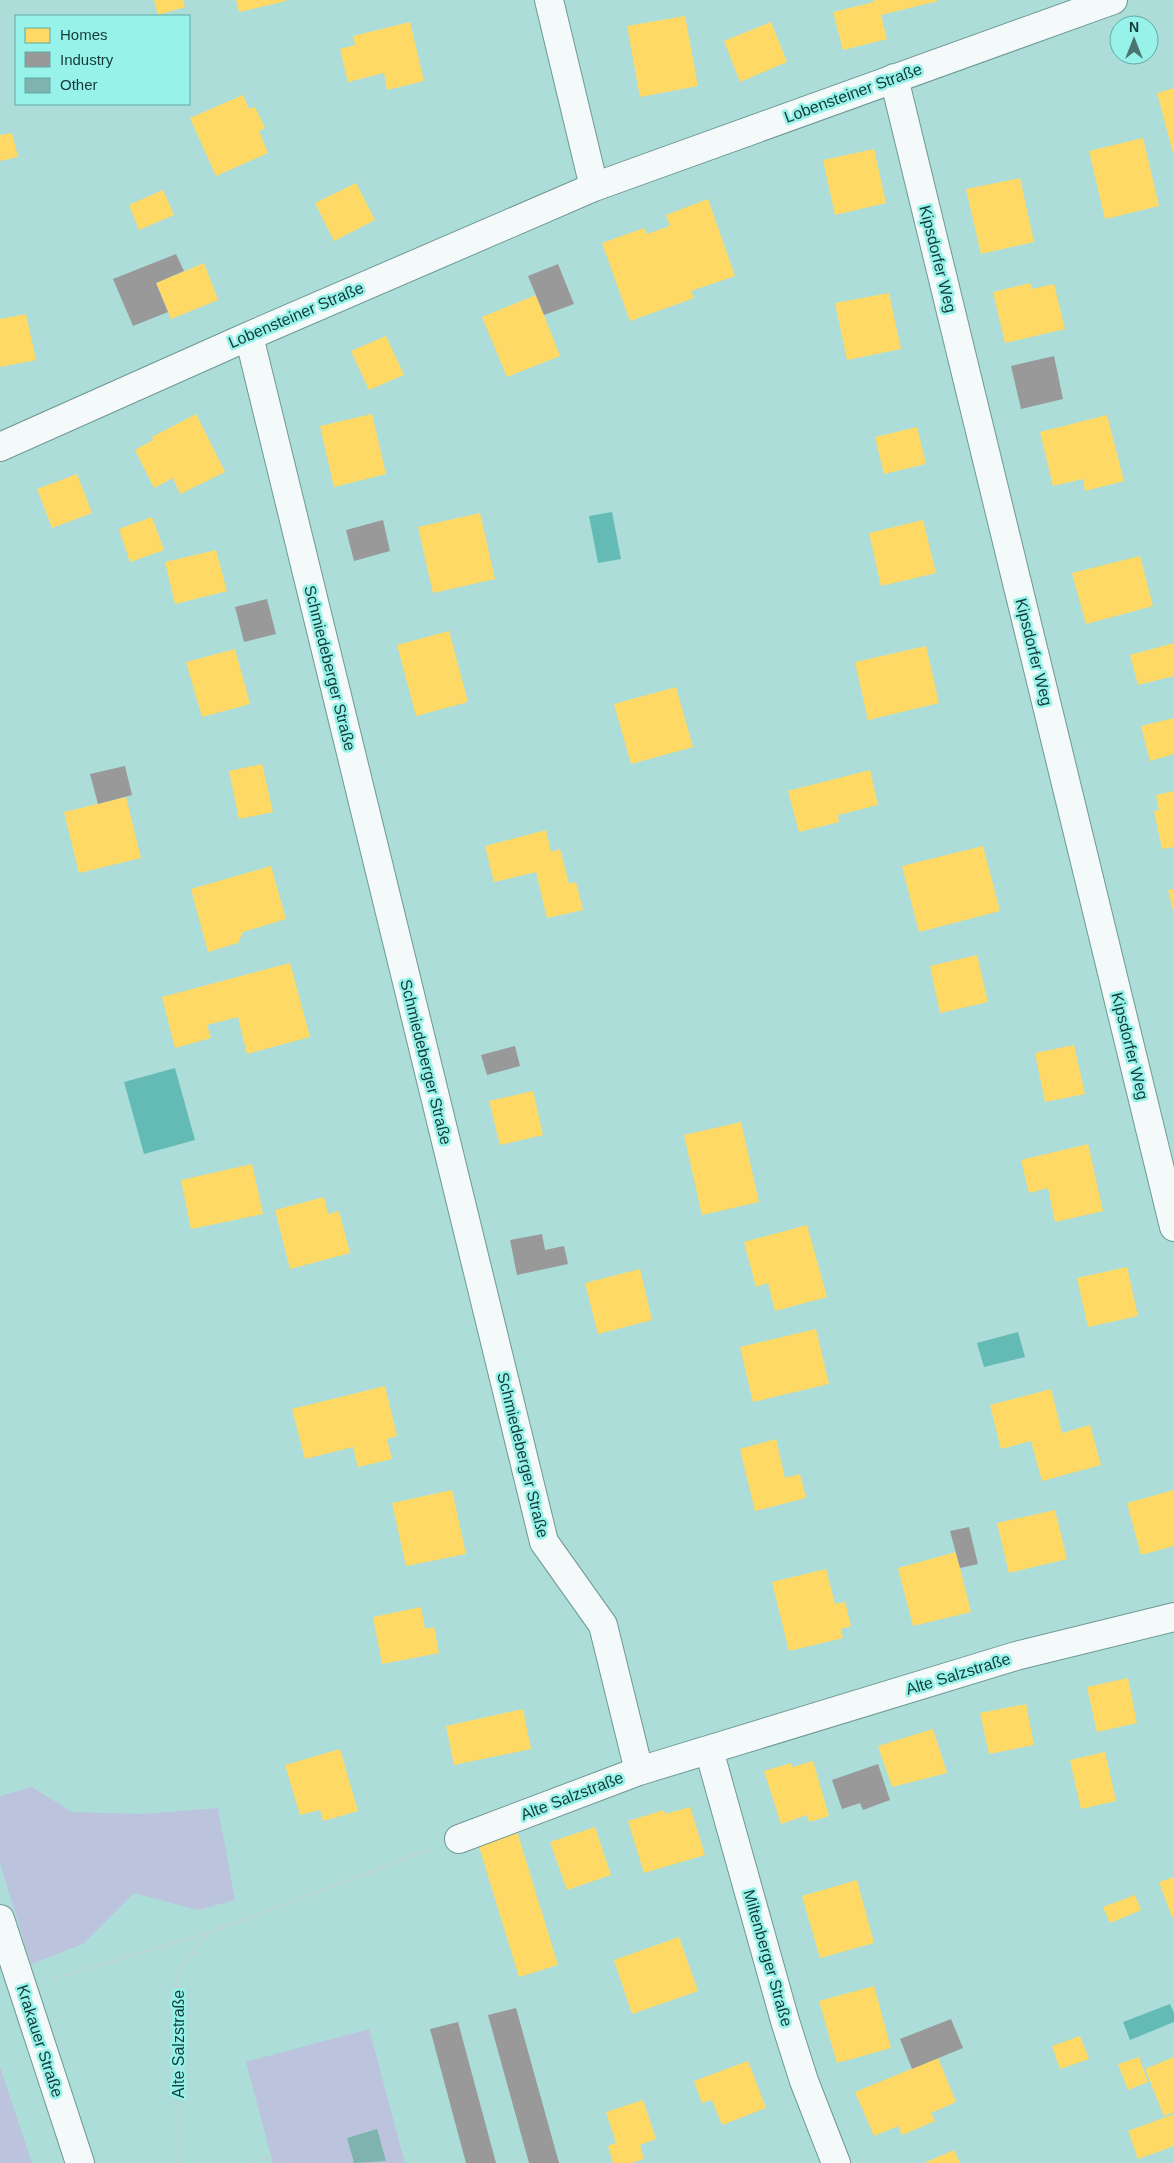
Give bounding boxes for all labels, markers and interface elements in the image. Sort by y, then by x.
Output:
legend [15,15,190,105]
north arrow [1109,15,1159,65]
text: N [1129,19,1139,35]
text: Homes [60,26,108,43]
text: Industry [60,51,114,68]
street label: Lobensteiner Straße [782,60,924,126]
text: Other [60,76,98,93]
street label: Kipsdorfer Weg [916,204,960,314]
street label: Lobensteiner Straße [226,279,366,351]
street label: Schmiedeberger Straße [301,584,359,753]
street label: Kipsdorfer Weg [1012,597,1056,707]
street label: Schmiedeberger Straße [397,978,455,1147]
street label: Kipsdorfer Weg [1108,991,1152,1101]
street label: Schmiedeberger Straße [494,1371,552,1540]
street label: Alte Salzstraße [904,1650,1012,1698]
street label: Alte Salzstraße [518,1769,626,1823]
street label: Miltenberger Straße [740,1888,796,2028]
street label: Krakauer Straße [14,1983,66,2100]
street label: Alte Salzstraße [170,1990,187,2098]

